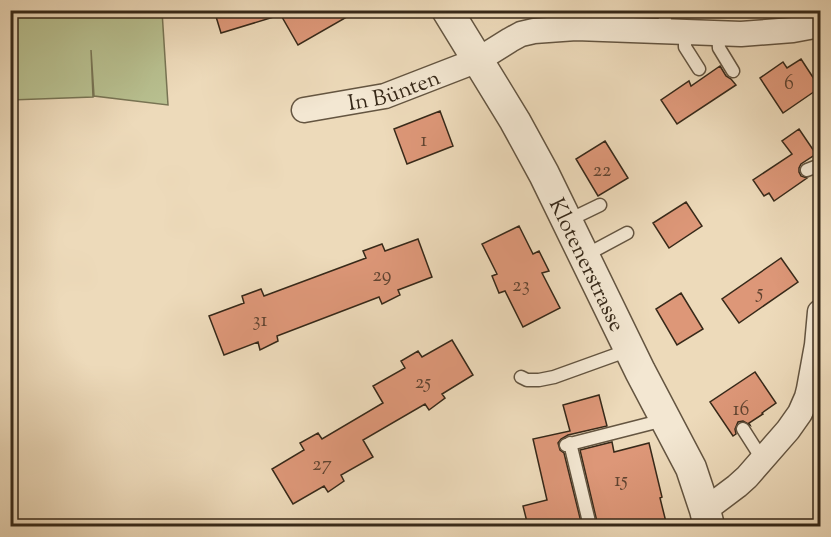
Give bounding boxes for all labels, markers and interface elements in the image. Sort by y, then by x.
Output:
street label: In Bünten [346,63,445,121]
house number: 6 [784,70,794,99]
house number: 1 [421,127,428,156]
house number: 22 [593,157,611,186]
street label: Klotenerstrasse [539,193,631,338]
house number: 29 [372,262,392,291]
house number: 23 [512,272,530,301]
house number: 5 [756,279,764,308]
house number: 31 [253,307,268,336]
house number: 25 [415,369,431,398]
house number: 16 [733,396,749,425]
house number: 27 [312,451,332,480]
house number: 15 [614,467,628,496]

